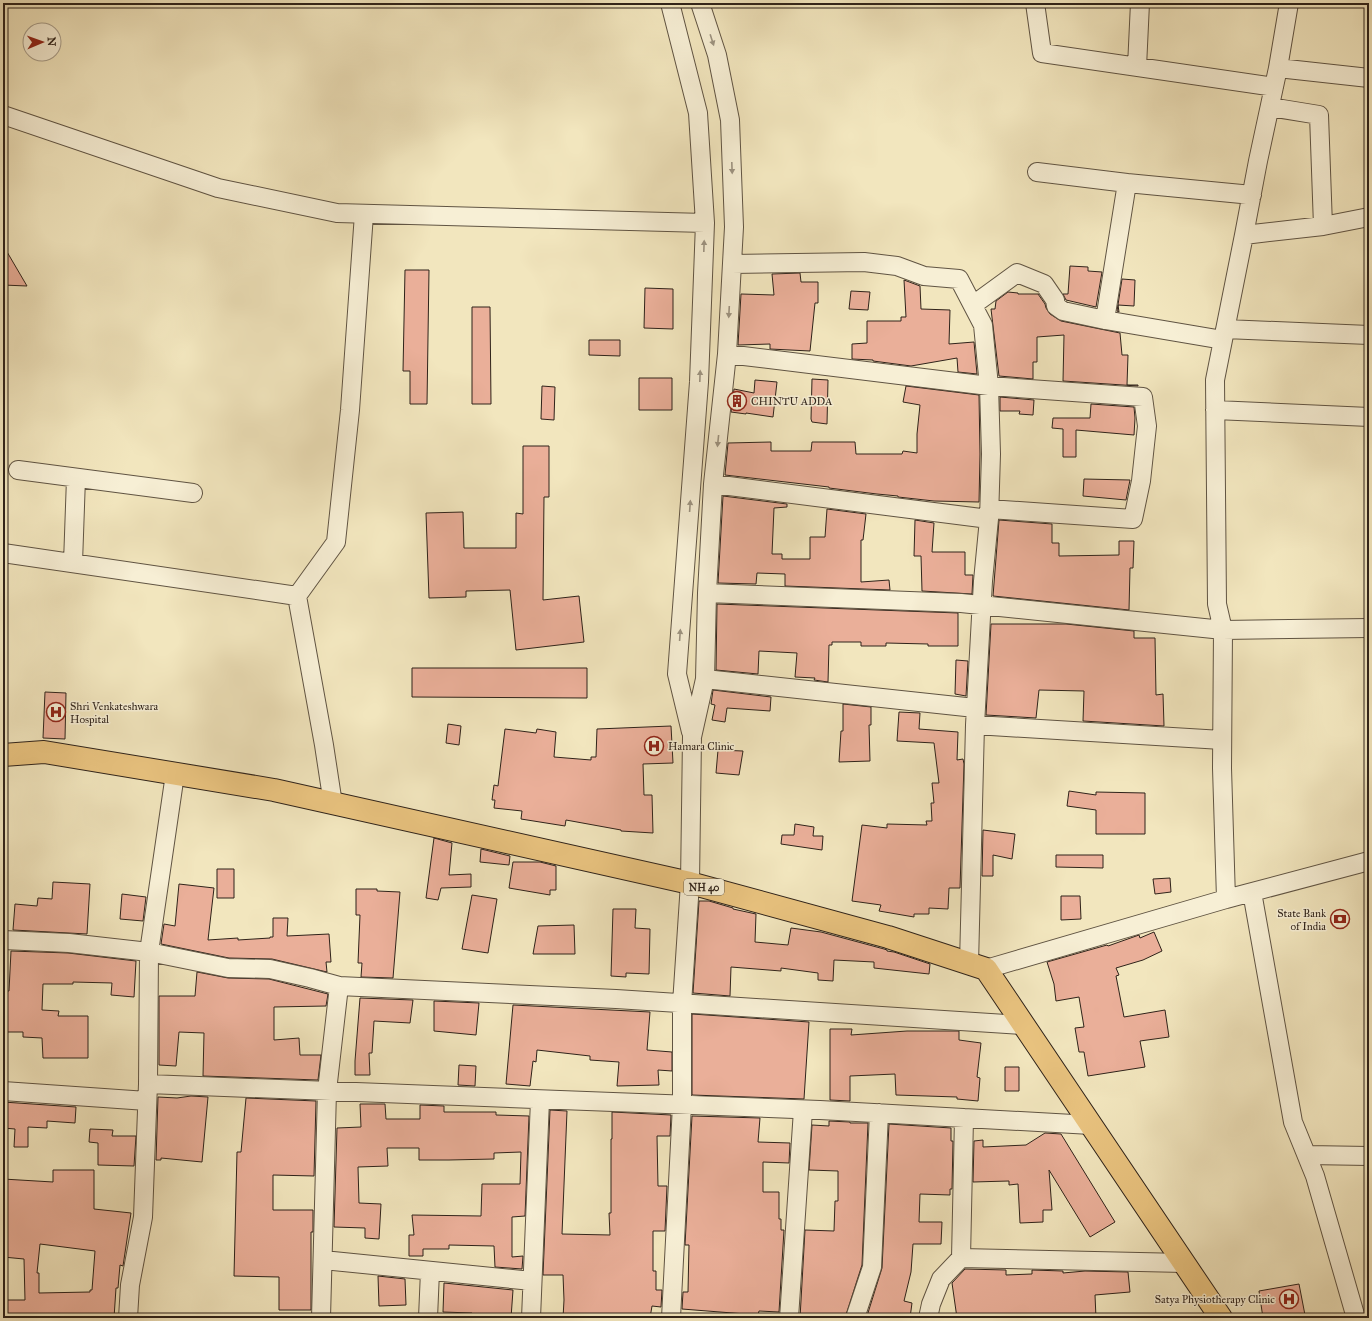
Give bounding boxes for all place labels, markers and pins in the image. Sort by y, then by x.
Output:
building icon: CHINTU ADDA [726,390,748,412]
place label: CHINTU ADDA [751,395,833,408]
place label: Shri Venkateshwara Hospital [70,700,159,726]
hospital icon: Shri Venkateshwara Hospital [45,701,67,723]
hospital icon: Hamara Clinic [643,735,665,757]
place label: Hamara Clinic [668,740,735,753]
place label: State Bank of India [1277,907,1327,933]
bank icon: State Bank of India [1329,908,1351,930]
hospital icon: Satya Physiotherapy Clinic [1278,1288,1300,1310]
place label: Satya Physiotherapy Clinic [1155,1293,1275,1306]

